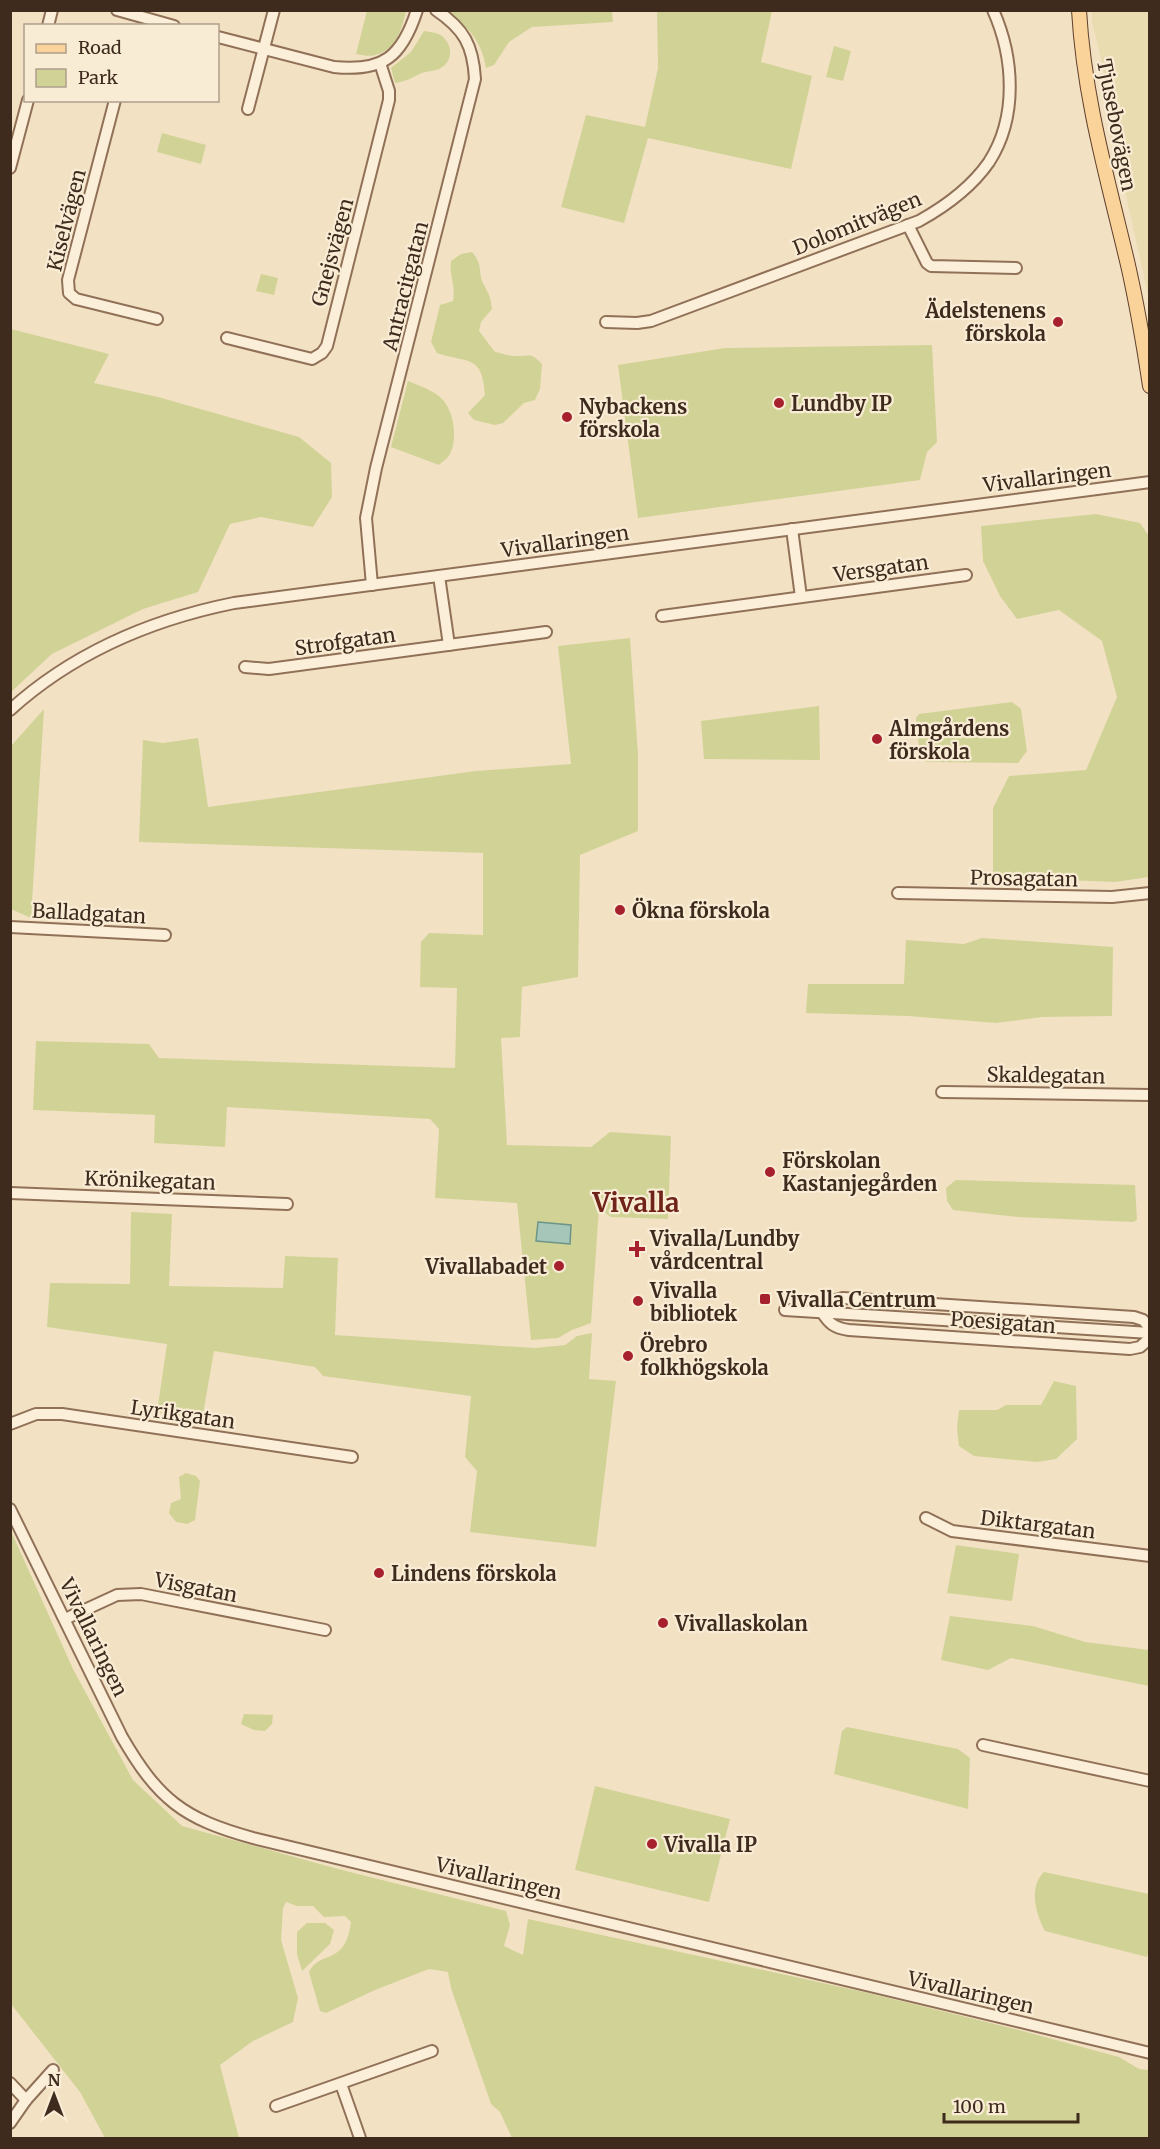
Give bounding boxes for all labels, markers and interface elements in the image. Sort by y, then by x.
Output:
legend [24,24,219,102]
text: Road [78,36,122,59]
street label: Tjusebovägen [1092,57,1142,193]
text: Park [78,66,119,89]
street label: Kiselvägen [41,166,91,274]
street label: Dolomitvägen [789,186,925,260]
street label: Gnejsvägen [306,195,358,309]
street label: Antracitgatan [377,219,433,354]
place label: Ädelstenens förskola [924,297,1046,346]
marker: Ädelstenens förskola [1051,315,1065,329]
place label: Lundby IP [791,391,892,416]
place label: Nybackens förskola [579,394,687,442]
marker: Lundby IP [772,396,786,410]
marker: Nybackens förskola [560,410,574,424]
street label: Vivallaringen [981,457,1112,497]
street label: Vivallaringen [499,520,630,562]
street label: Versgatan [831,549,930,587]
street label: Strofgatan [293,622,397,660]
place label: Almgårdens förskola [888,716,1009,764]
marker: Almgårdens förskola [870,732,884,746]
street label: Prosagatan [970,865,1078,891]
place label: Ökna förskola [632,897,770,923]
street label: Balladgatan [31,898,147,928]
marker: Ökna förskola [613,903,627,917]
street label: Skaldegatan [986,1061,1106,1089]
place label: Förskolan Kastanjegården [782,1148,938,1196]
street label: Krönikegatan [84,1165,216,1195]
marker: Förskolan Kastanjegården [763,1165,777,1179]
district label: Vivalla [591,1186,680,1219]
place label: Vivalla/Lundby vårdcentral [649,1226,800,1274]
marker: Vivalla/Lundby vårdcentral [628,1240,646,1258]
place label: Vivallabadet [424,1254,547,1279]
marker: Vivallabadet [552,1259,566,1273]
place label: Vivalla bibliotek [649,1278,737,1326]
place label: Vivalla Centrum [776,1287,936,1312]
marker: Vivalla Centrum [758,1292,772,1306]
marker: Vivalla bibliotek [631,1294,645,1308]
street label: Poesigatan [949,1306,1057,1338]
place label: Örebro folkhögskola [640,1331,769,1380]
marker: Örebro folkhögskola [621,1349,635,1363]
street label: Lyrikgatan [129,1394,237,1434]
street label: Diktargatan [979,1505,1097,1543]
place label: Lindens förskola [391,1561,557,1586]
marker: Lindens förskola [372,1566,386,1580]
street label: Visgatan [152,1567,239,1607]
street label: Vivallaringen [54,1573,133,1700]
place label: Vivallaskolan [674,1611,808,1636]
marker: Vivallaskolan [656,1616,670,1630]
place label: Vivalla IP [663,1832,757,1857]
marker: Vivalla IP [645,1837,659,1851]
street label: Vivallaringen [433,1851,565,1905]
street label: Vivallaringen [905,1965,1037,2019]
north arrow [24,2065,84,2125]
text: N [48,2070,61,2090]
scale bar [944,2086,1078,2124]
text: 100 m [953,2095,1006,2118]

